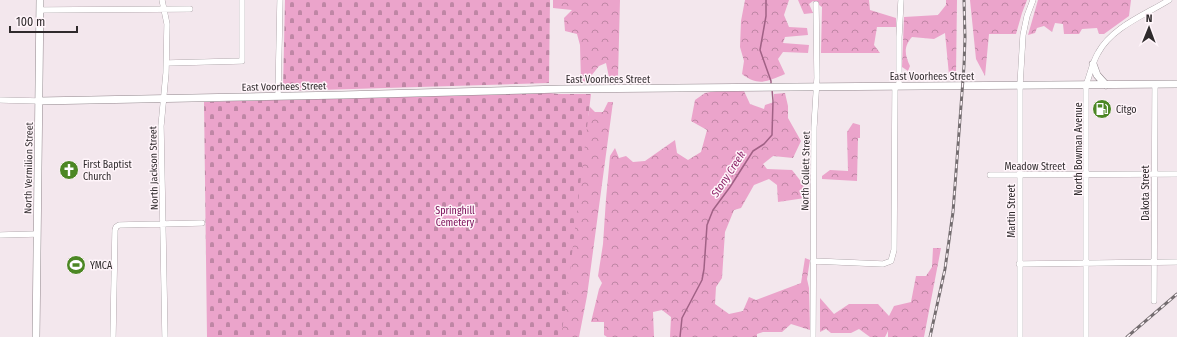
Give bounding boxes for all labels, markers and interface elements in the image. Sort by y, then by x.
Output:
scale bar [10,8,77,34]
north arrow [1129,8,1169,48]
text: N [1146,12,1153,25]
text: 100 m [16,15,45,29]
street label: East Voorhees Street [890,71,975,83]
street label: East Voorhees Street [566,74,651,86]
street label: East Voorhees Street [242,80,327,94]
fuel station icon: Citgo [1091,98,1113,120]
street label: North Bowman Avenue [1073,102,1085,196]
place label: Citgo [1116,104,1137,116]
street label: North Vermilion Street [22,121,36,214]
street label: North Jackson Street [147,125,161,210]
street label: North Collett Street [799,130,813,211]
water label: Stony Creek [708,148,748,201]
church icon: First Baptist Church [58,159,80,181]
place label: First Baptist Church [83,159,133,183]
street label: Meadow Street [1005,161,1066,173]
street label: Dakota Street [1140,165,1152,221]
street label: Martin Street [1006,184,1018,238]
park label: Springhill Cemetery [435,205,475,229]
sports icon: YMCA [65,254,87,276]
place label: YMCA [90,260,113,272]

